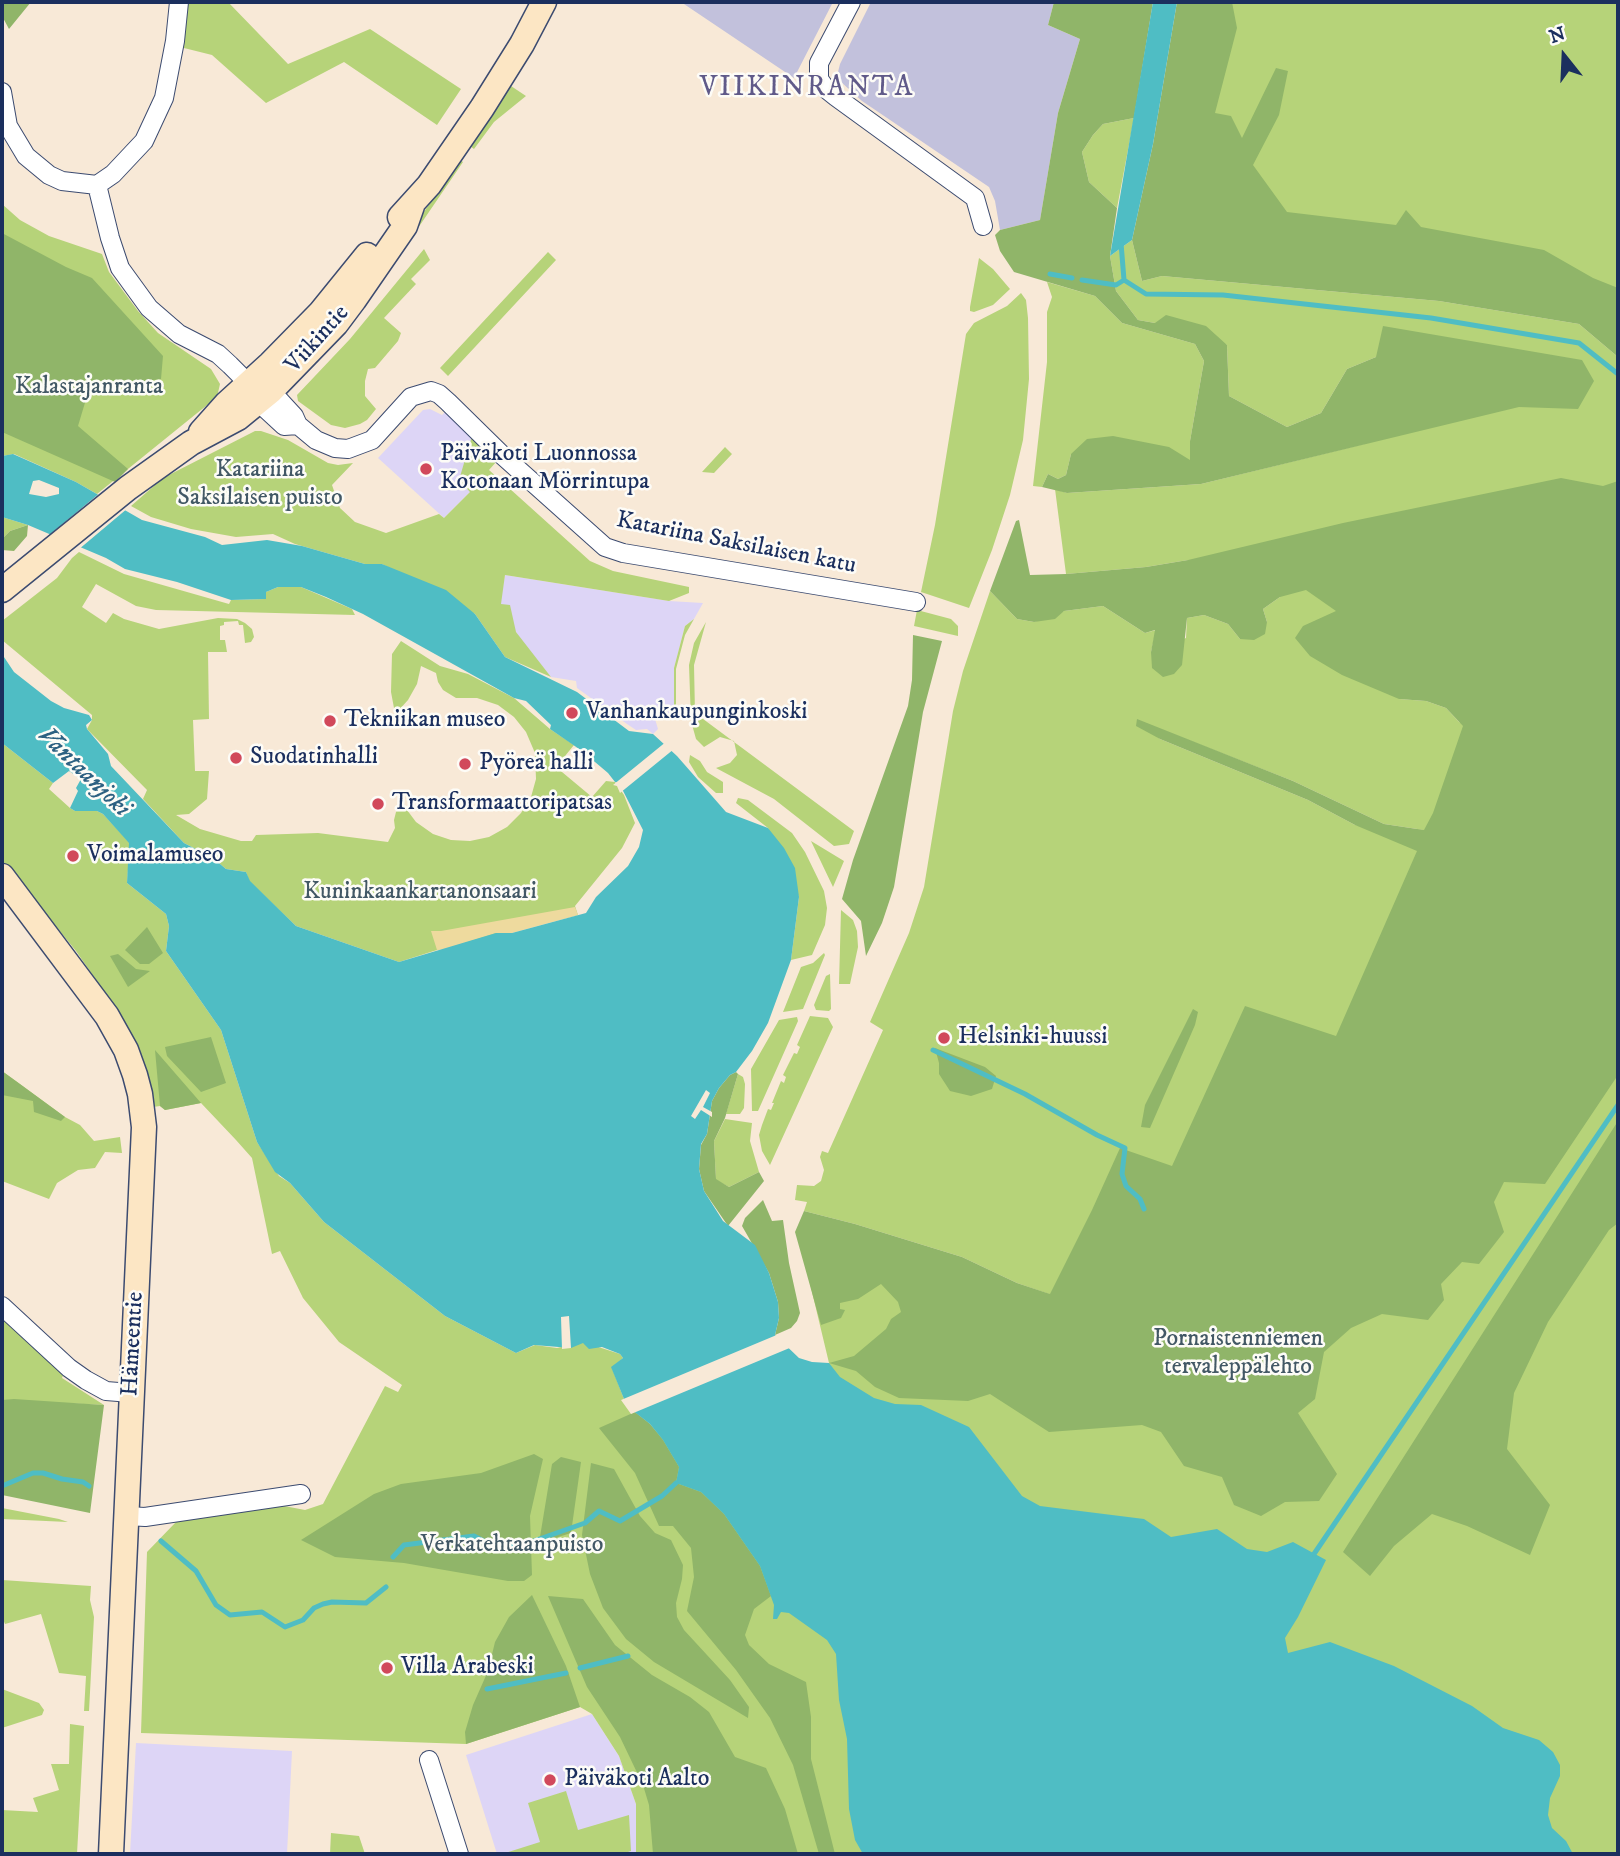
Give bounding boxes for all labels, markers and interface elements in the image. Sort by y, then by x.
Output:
north arrow [1529,21,1599,91]
text: N [1546,22,1568,49]
district label: VIIKINRANTA [701,72,913,106]
street label: Viikintie [280,300,356,380]
park label: Kalastajanranta [15,374,163,402]
place label: Päiväkoti Luonnossa Kotonaan Mörrintupa [440,441,649,497]
park label: Katariina Saksilaisen puisto [177,457,343,513]
marker: Päiväkoti Luonnossa Kotonaan Mörrintupa [418,461,434,477]
street label: Katariina Saksilaisen katu [614,507,858,581]
place label: Vanhankaupunginkoski [586,699,807,727]
marker: Vanhankaupunginkoski [564,705,580,721]
place label: Tekniikan museo [344,707,505,735]
marker: Tekniikan museo [322,713,338,729]
water label: Vantaanjoki [30,721,136,825]
place label: Suodatinhalli [250,744,378,772]
marker: Suodatinhalli [228,750,244,766]
place label: Pyöreä halli [479,750,593,778]
marker: Pyöreä halli [457,756,473,772]
place label: Transformaattoripatsas [392,790,612,818]
marker: Transformaattoripatsas [370,796,386,812]
place label: Voimalamuseo [87,842,224,870]
marker: Voimalamuseo [65,848,81,864]
park label: Kuninkaankartanonsaari [303,879,537,907]
place label: Helsinki-huussi [958,1024,1107,1052]
marker: Helsinki-huussi [936,1030,952,1046]
street label: Hämeentie [117,1291,151,1397]
park label: Pornaistenniemen tervaleppälehto [1153,1326,1323,1382]
park label: Verkatehtaanpuisto [421,1532,603,1560]
place label: Villa Arabeski [401,1654,534,1682]
marker: Villa Arabeski [379,1660,395,1676]
place label: Päiväkoti Aalto [564,1766,709,1794]
marker: Päiväkoti Aalto [542,1772,558,1788]

